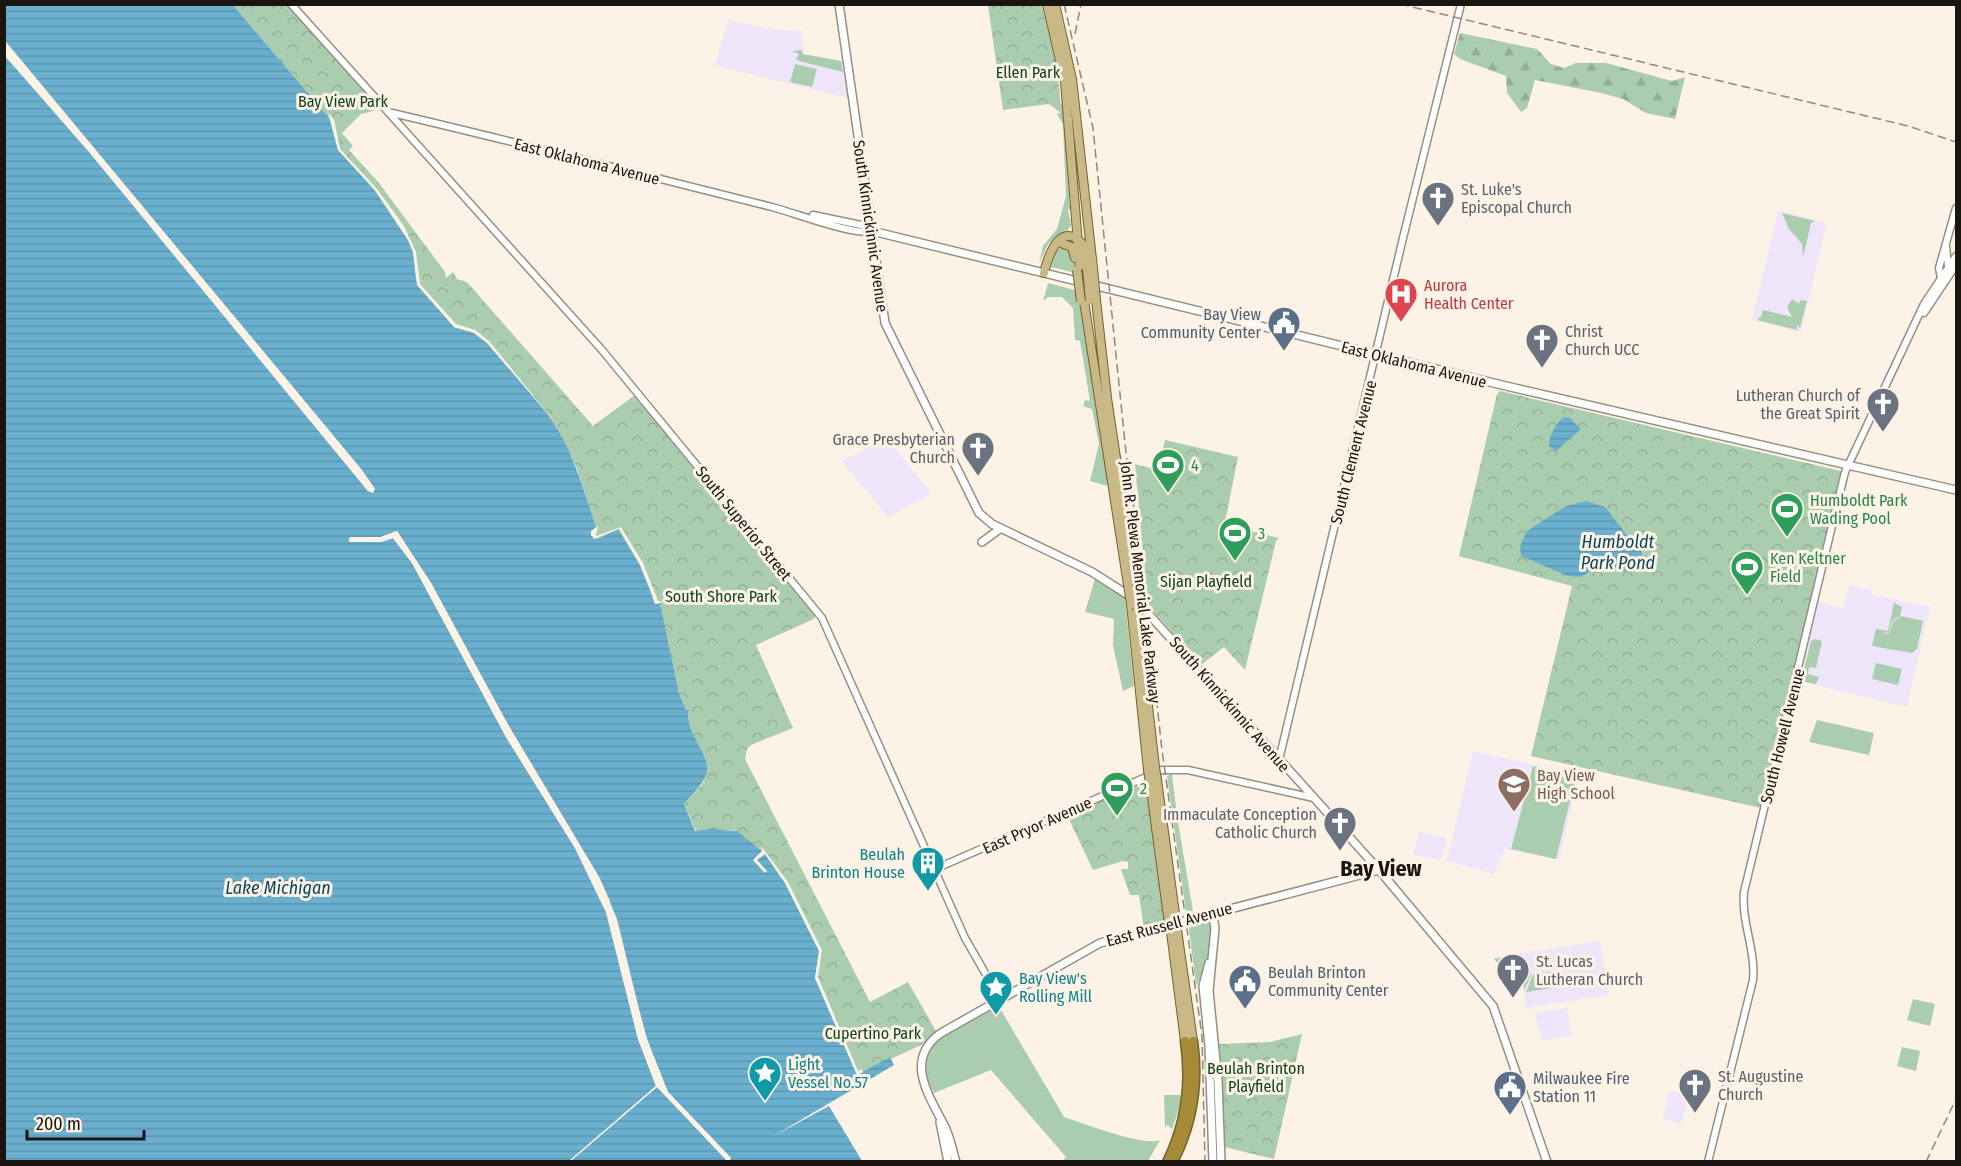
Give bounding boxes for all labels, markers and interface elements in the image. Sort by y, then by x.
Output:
park label: Ellen Park [996,63,1061,82]
park label: Bay View Park [298,92,389,111]
street label: East Oklahoma Avenue [512,134,662,189]
street label: South Kinnickinnic Avenue [849,139,892,313]
church icon: St. Luke's Episcopal Church [1420,180,1456,227]
place label: St. Luke's Episcopal Church [1461,180,1572,217]
hospital icon: Aurora Health Center [1383,276,1419,323]
place label: Aurora Health Center [1424,276,1514,313]
place label: Bay View Community Center [1141,305,1262,342]
public building icon: Bay View Community Center [1266,305,1302,352]
church icon: Christ Church UCC [1524,322,1560,369]
place label: Christ Church UCC [1565,322,1639,359]
street label: East Oklahoma Avenue [1339,337,1489,392]
street label: South Clement Avenue [1326,378,1381,526]
place label: Lutheran Church of the Great Spirit [1736,386,1861,423]
church icon: Lutheran Church of the Great Spirit [1865,386,1901,433]
place label: Grace Presbyterian Church [832,430,955,467]
church icon: Grace Presbyterian Church [960,430,996,477]
sports icon: 4 [1150,447,1186,494]
place label: 4 [1191,456,1199,475]
street label: John R. Plewa Memorial Lake Parkway [1116,460,1165,705]
street label: South Superior Street [692,462,796,585]
sports icon: Humboldt Park Wading Pool [1769,491,1805,538]
place label: Humboldt Park Wading Pool [1810,491,1908,528]
sports icon: 3 [1217,515,1253,562]
place label: 3 [1258,524,1265,543]
water label: Humboldt Park Pond [1581,531,1656,574]
sports icon: Ken Keltner Field [1729,549,1765,596]
place label: Ken Keltner Field [1770,549,1846,586]
park label: Sijan Playfield [1160,572,1252,591]
park label: South Shore Park [665,587,778,606]
street label: South Kinnickinnic Avenue [1166,633,1294,776]
street label: South Howell Avenue [1756,666,1809,806]
school or university icon: Bay View High School [1496,766,1532,813]
place label: Bay View High School [1537,766,1615,803]
sports icon: 2 [1099,770,1135,817]
place label: 2 [1140,779,1147,798]
street label: East Pryor Avenue [980,793,1095,858]
place label: Immaculate Conception Catholic Church [1163,805,1317,842]
church icon: Immaculate Conception Catholic Church [1322,805,1358,852]
place label: Beulah Brinton House [811,845,905,882]
building icon: Beulah Brinton House [910,845,946,892]
district label: Bay View [1340,855,1422,882]
water label: Lake Michigan [225,877,331,899]
street label: East Russell Avenue [1104,899,1234,950]
church icon: St. Lucas Lutheran Church [1495,952,1531,999]
place label: St. Lucas Lutheran Church [1536,952,1643,989]
public building icon: Beulah Brinton Community Center [1227,963,1263,1010]
place label: Beulah Brinton Community Center [1268,963,1389,1000]
place icon: Bay View's Rolling Mill [978,969,1014,1016]
place label: Bay View's Rolling Mill [1019,969,1092,1006]
park label: Cupertino Park [825,1024,922,1043]
place icon: Light Vessel No.57 [747,1055,783,1102]
place label: Light Vessel No.57 [788,1055,869,1092]
park label: Beulah Brinton Playfield [1207,1059,1305,1096]
church icon: St. Augustine Church [1677,1067,1713,1114]
place label: St. Augustine Church [1718,1067,1803,1104]
public building icon: Milwaukee Fire Station 11 [1492,1069,1528,1116]
place label: Milwaukee Fire Station 11 [1533,1069,1630,1106]
scale bar [27,1103,144,1141]
text: 200 m [36,1113,81,1135]

